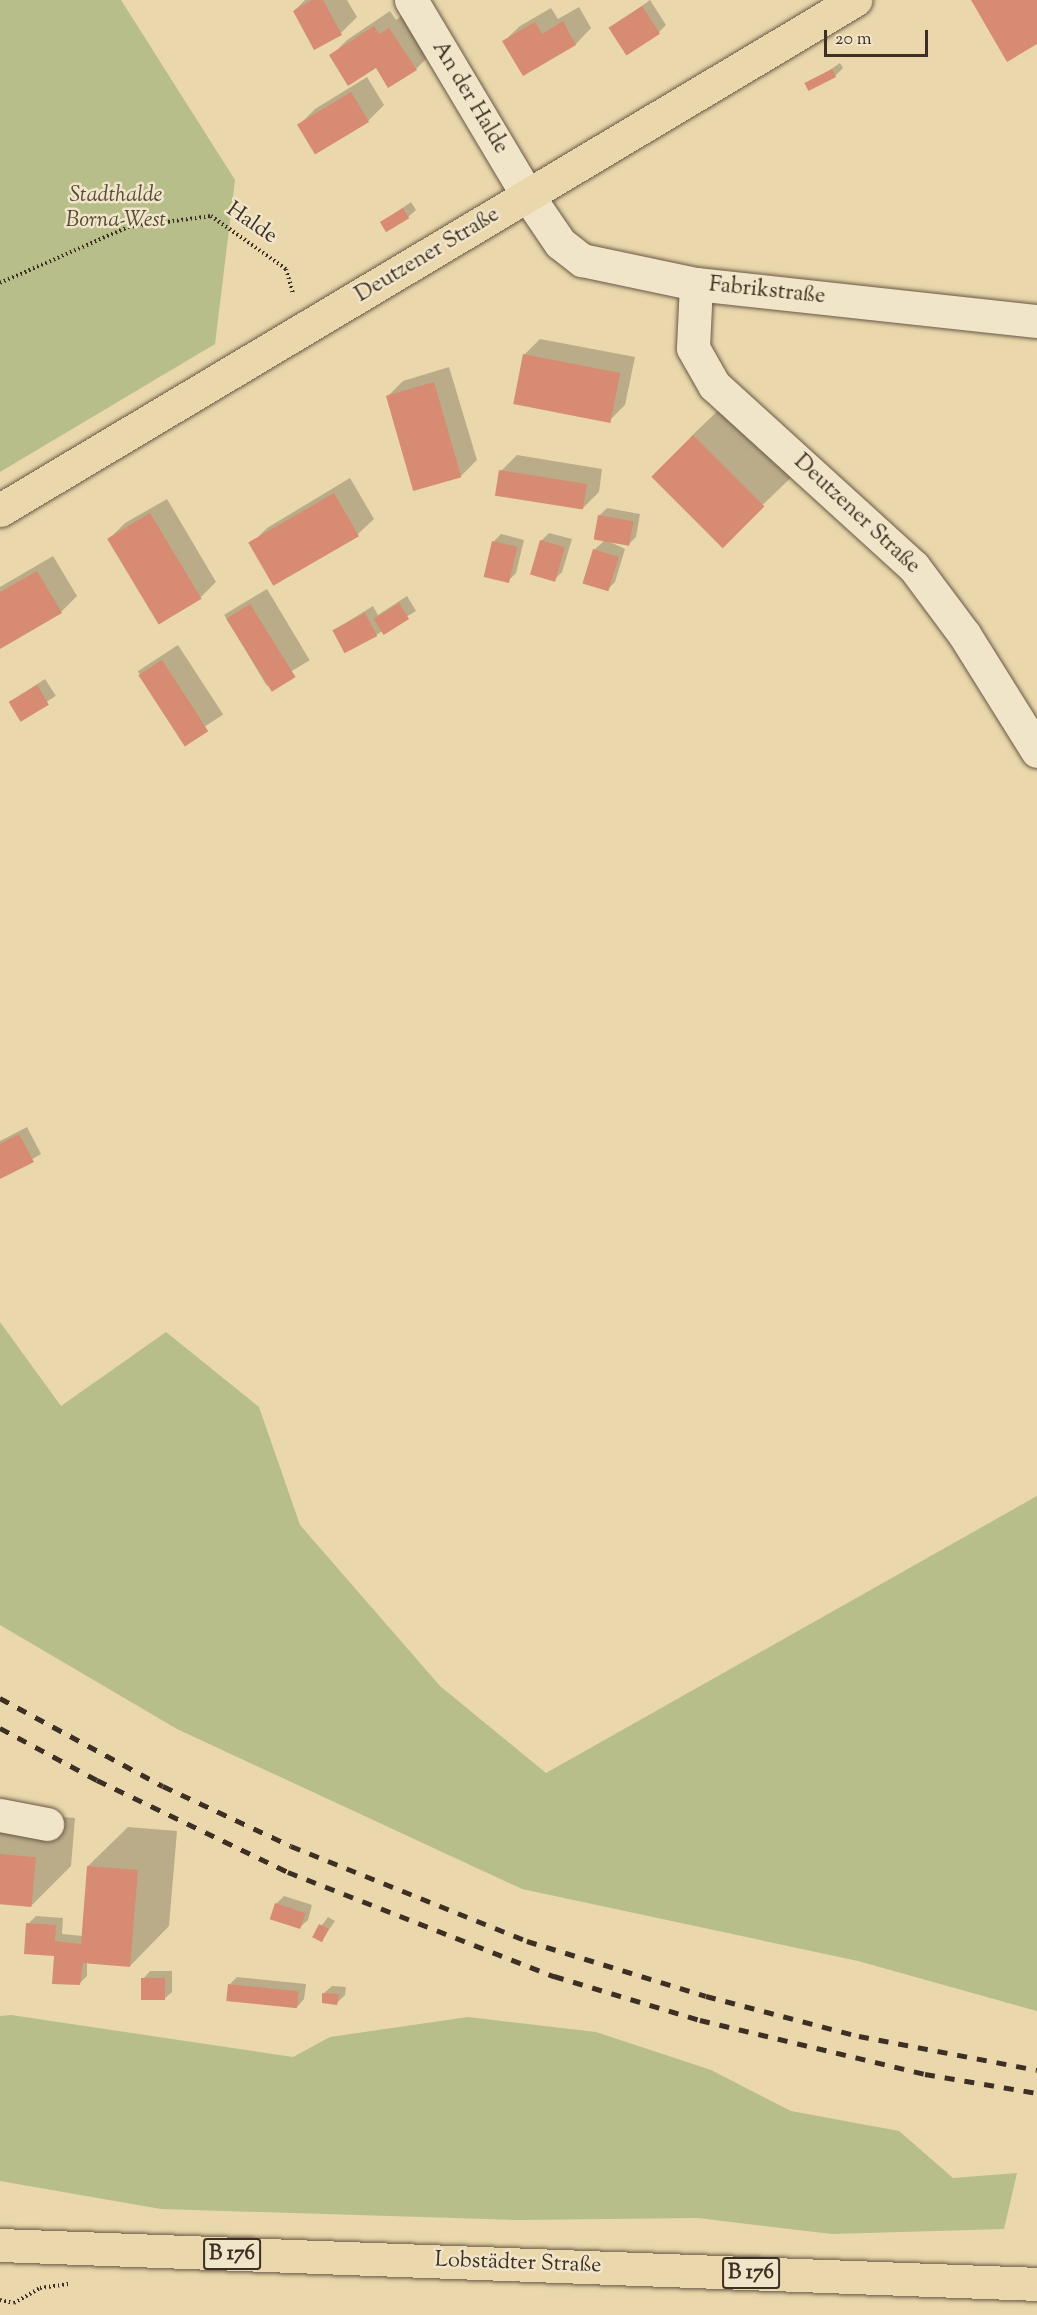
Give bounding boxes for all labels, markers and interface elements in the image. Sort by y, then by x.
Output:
scale bar [827,18,930,56]
text: 20 m [835,27,872,53]
street label: An der Halde [425,37,513,159]
park label: Stadthalde Borna-West [66,183,166,234]
street label: Halde [220,197,282,251]
street label: Deutzener Straße [351,203,505,309]
street label: Fabrikstraße [708,273,826,311]
street label: Deutzener Straße [787,450,925,580]
road number: B 176 [202,2236,262,2272]
street label: Lobstädter Straße [434,2248,602,2280]
road number: B 176 [721,2255,781,2291]

